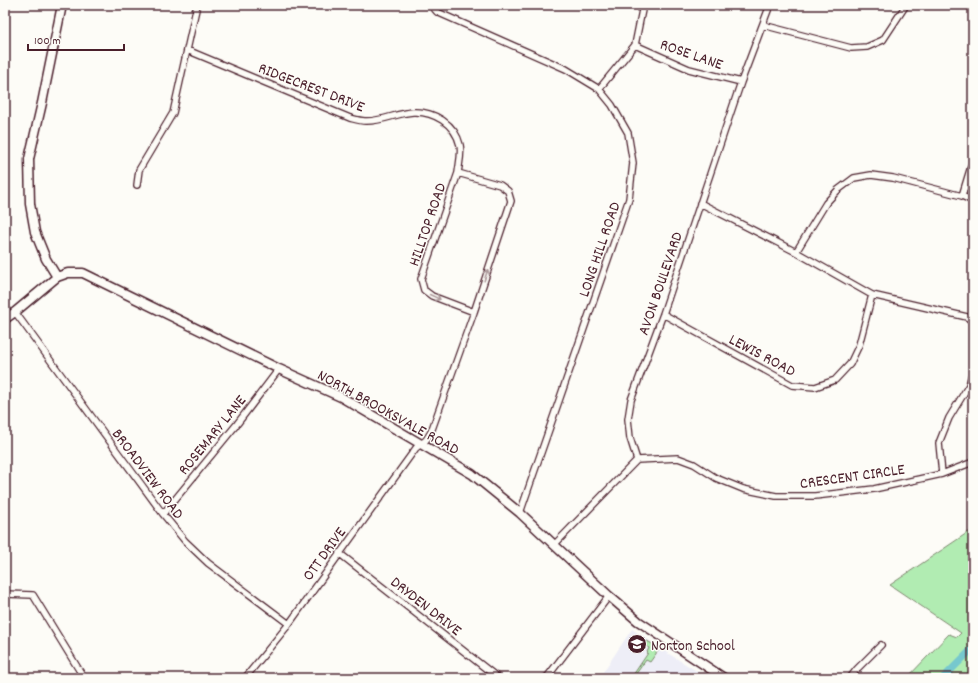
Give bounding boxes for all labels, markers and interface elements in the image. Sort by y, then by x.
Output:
scale bar [28,26,124,52]
text: 100 m [34,33,61,50]
street label: ROSE LANE [657,34,727,77]
street label: RIDGECREST DRIVE [255,57,368,119]
street label: HILLTOP ROAD [403,180,453,270]
street label: LONG HILL ROAD [573,199,627,300]
street label: AVON BOULEVARD [633,229,690,339]
one-way arrow [483,270,491,282]
one-way arrow [429,294,441,301]
street label: LEWIS ROAD [724,329,799,383]
street label: NORTH BROOKSVALE ROAD [313,365,463,462]
street label: ROSEMARY LANE [173,390,253,481]
street label: BROADVIEW ROAD [105,424,189,525]
street label: CRESCENT CIRCLE [798,459,907,496]
street label: OTT DRIVE [298,522,353,586]
street label: DRYDEN DRIVE [385,572,467,643]
school or university icon: Norton School [626,633,648,655]
place label: Norton School [651,635,735,658]

